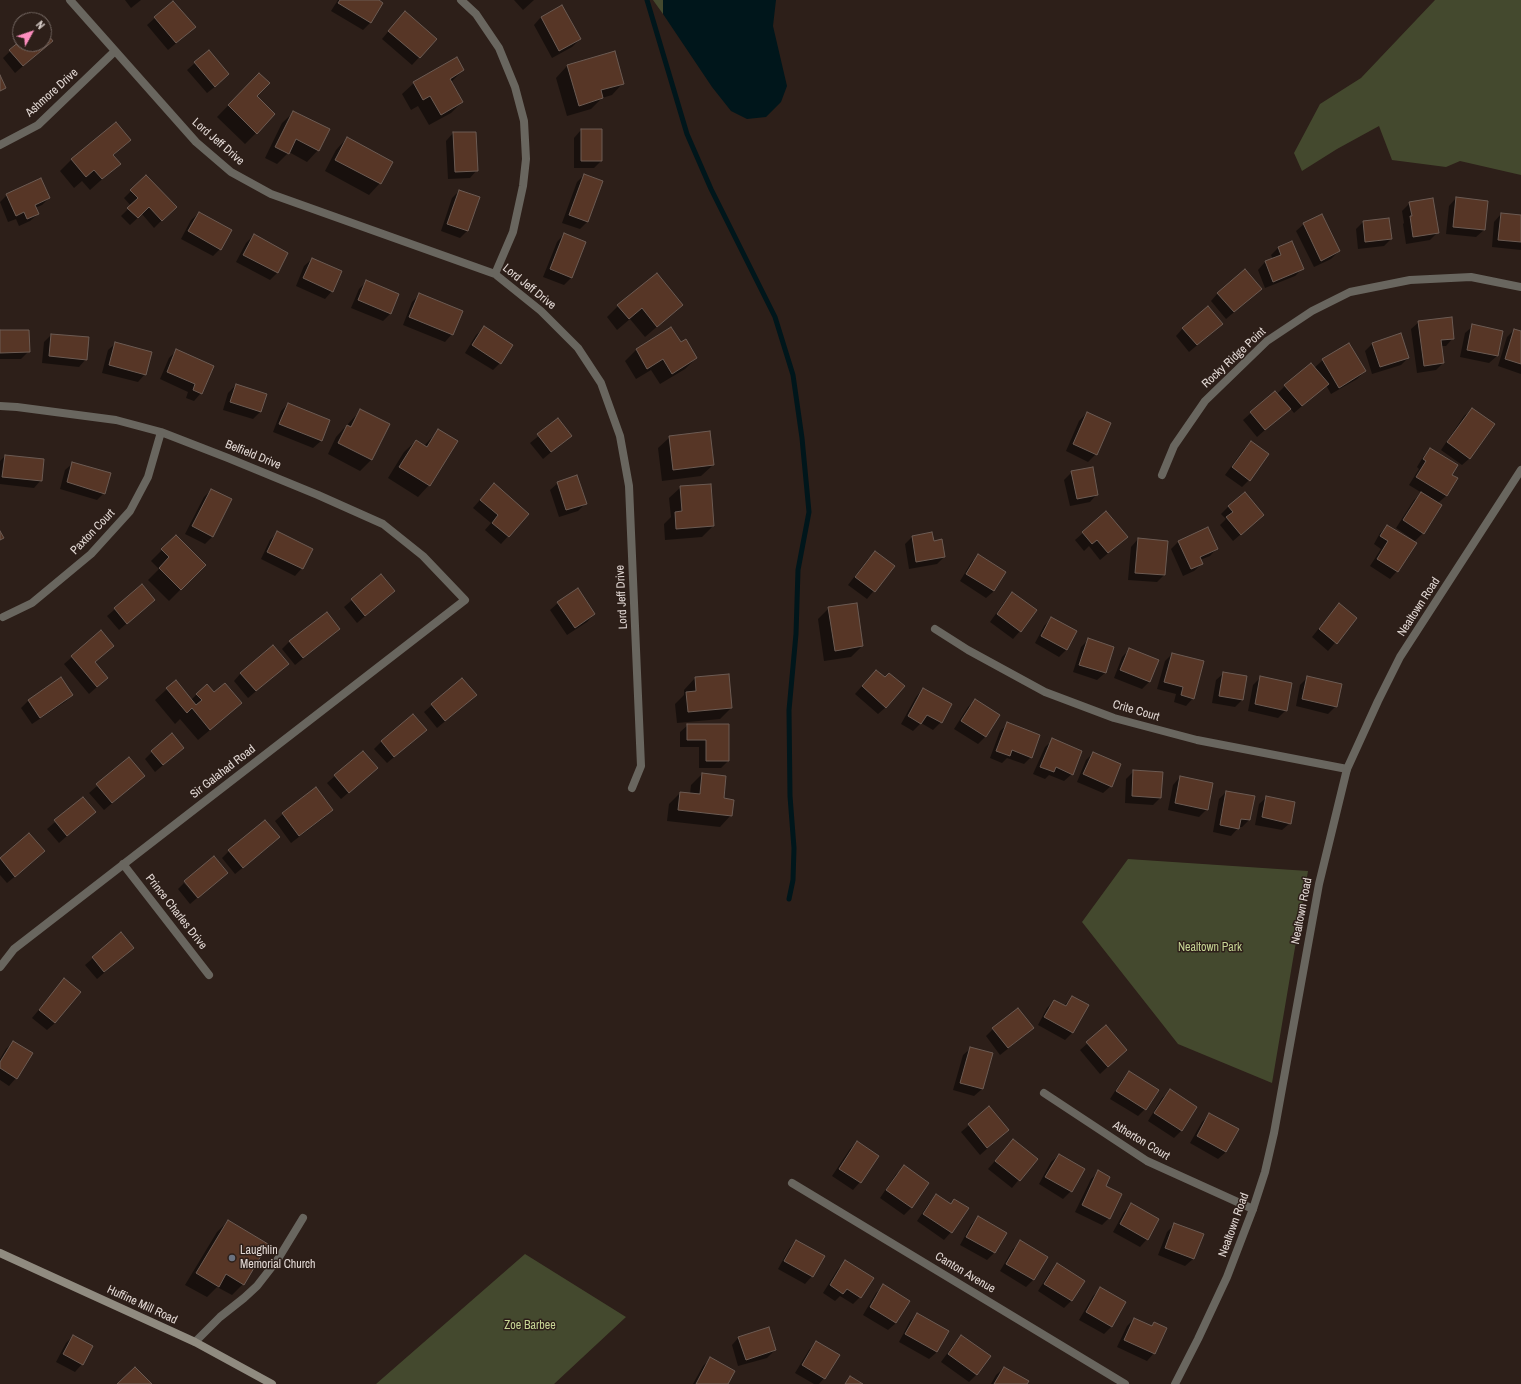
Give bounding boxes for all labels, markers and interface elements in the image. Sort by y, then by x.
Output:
north arrow [12,12,52,52]
text: N [33,18,48,32]
street label: Ashmore Drive [23,66,81,120]
street label: Lord Jeff Drive [189,115,247,169]
street label: Lord Jeff Drive [499,261,559,313]
street label: Rocky Ridge Point [1199,325,1269,391]
street label: Belfield Drive [223,437,283,473]
street label: Paxton Court [68,506,118,558]
street label: Lord Jeff Drive [613,564,631,630]
street label: Nealtown Road [1395,575,1443,639]
street label: Crite Court [1111,697,1161,725]
street label: Sir Galahad Road [188,742,258,802]
street label: Prince Charles Drive [142,872,210,952]
street label: Nealtown Road [1289,877,1315,945]
park label: Nealtown Park [1178,941,1242,955]
street label: Atherton Court [1110,1118,1172,1164]
street label: Nealtown Road [1216,1191,1252,1259]
place label: Laughlin Memorial Church [240,1244,315,1272]
street label: Canton Avenue [932,1249,998,1297]
marker: Laughlin Memorial Church [227,1253,237,1263]
street label: Huffine Mill Road [105,1282,179,1328]
park label: Zoe Barbee [504,1319,556,1333]

